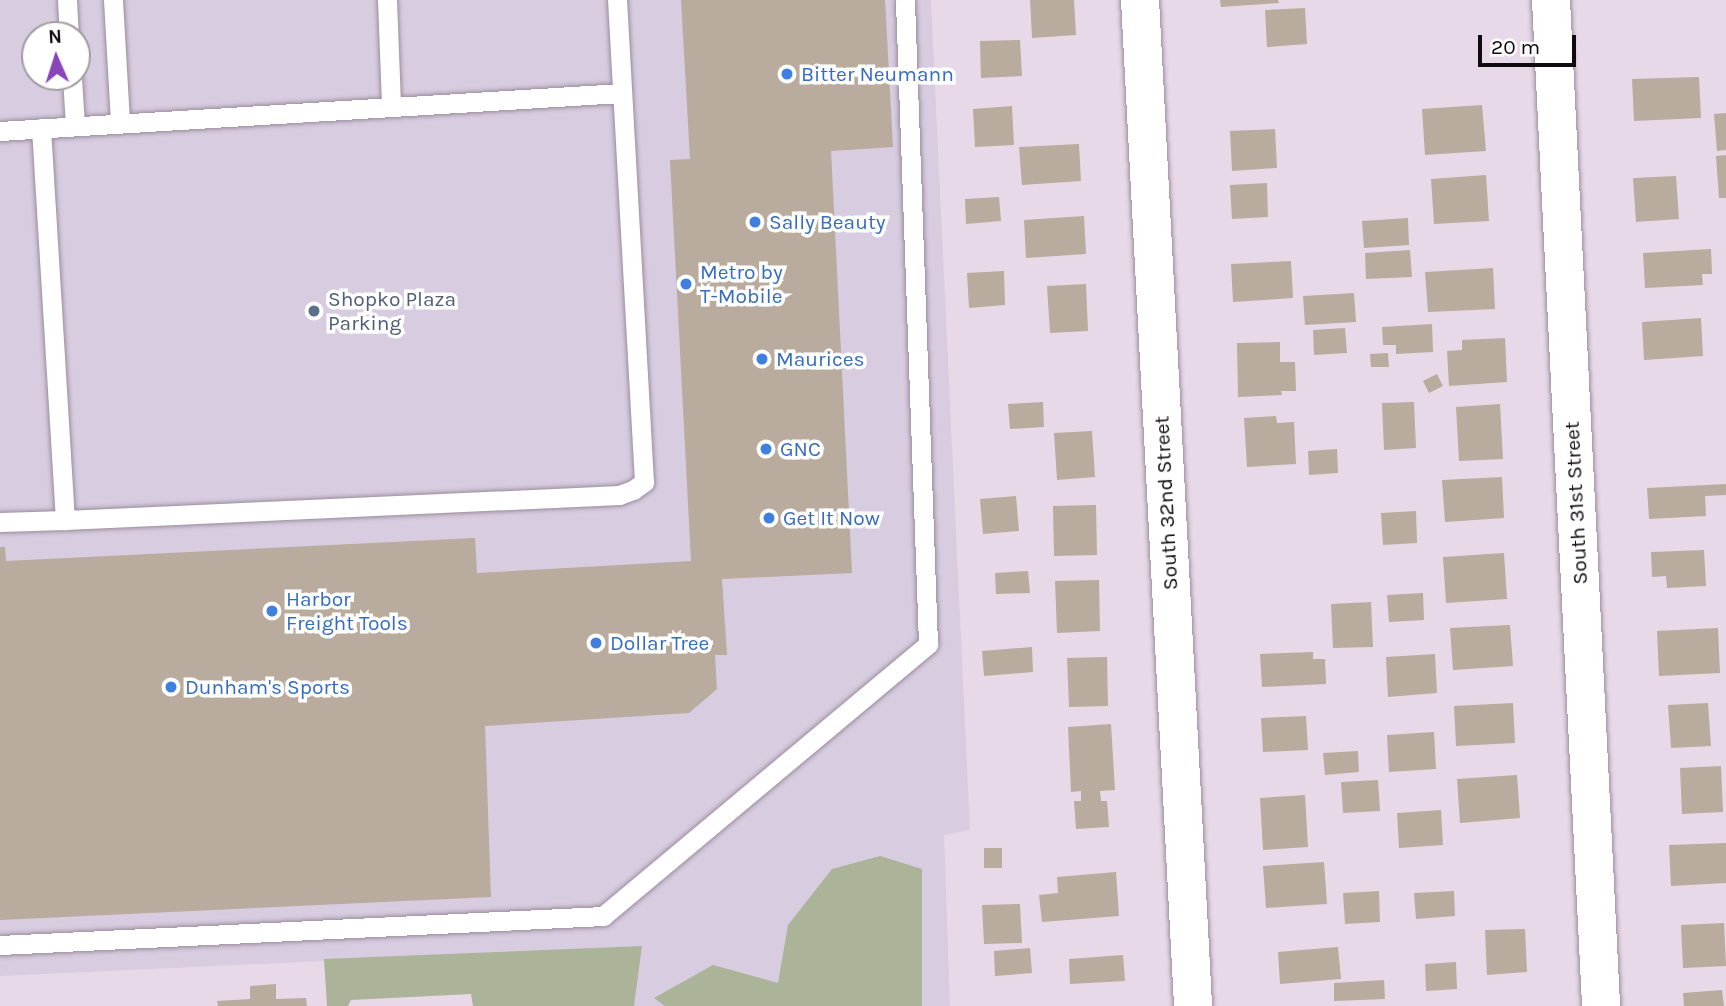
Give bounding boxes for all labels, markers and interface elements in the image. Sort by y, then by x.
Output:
north arrow [21,21,91,91]
scale bar [1481,21,1579,65]
text: N [48,26,62,48]
text: 20 m [1491,35,1540,59]
place label: Bitter Neumann [801,61,954,87]
marker: Bitter Neumann [779,66,795,82]
place label: Sally Beauty [769,209,886,235]
marker: Sally Beauty [747,214,763,230]
place label: Metro by T-Mobile [700,259,783,309]
marker: Metro by T-Mobile [678,276,694,292]
place label: Shopko Plaza Parking [328,286,456,336]
marker: Shopko Plaza Parking [306,303,322,319]
place label: Maurices [776,346,865,372]
marker: Maurices [754,351,770,367]
street label: South 32nd Street [1149,415,1183,591]
street label: South 31st Street [1559,421,1593,585]
place label: GNC [780,436,821,462]
marker: GNC [758,441,774,457]
place label: Get It Now [783,505,880,531]
marker: Get It Now [761,510,777,526]
place label: Harbor Freight Tools [286,586,408,636]
marker: Harbor Freight Tools [264,603,280,619]
place label: Dollar Tree [610,630,709,656]
marker: Dollar Tree [588,635,604,651]
place label: Dunham's Sports [185,674,350,700]
marker: Dunham's Sports [163,679,179,695]

